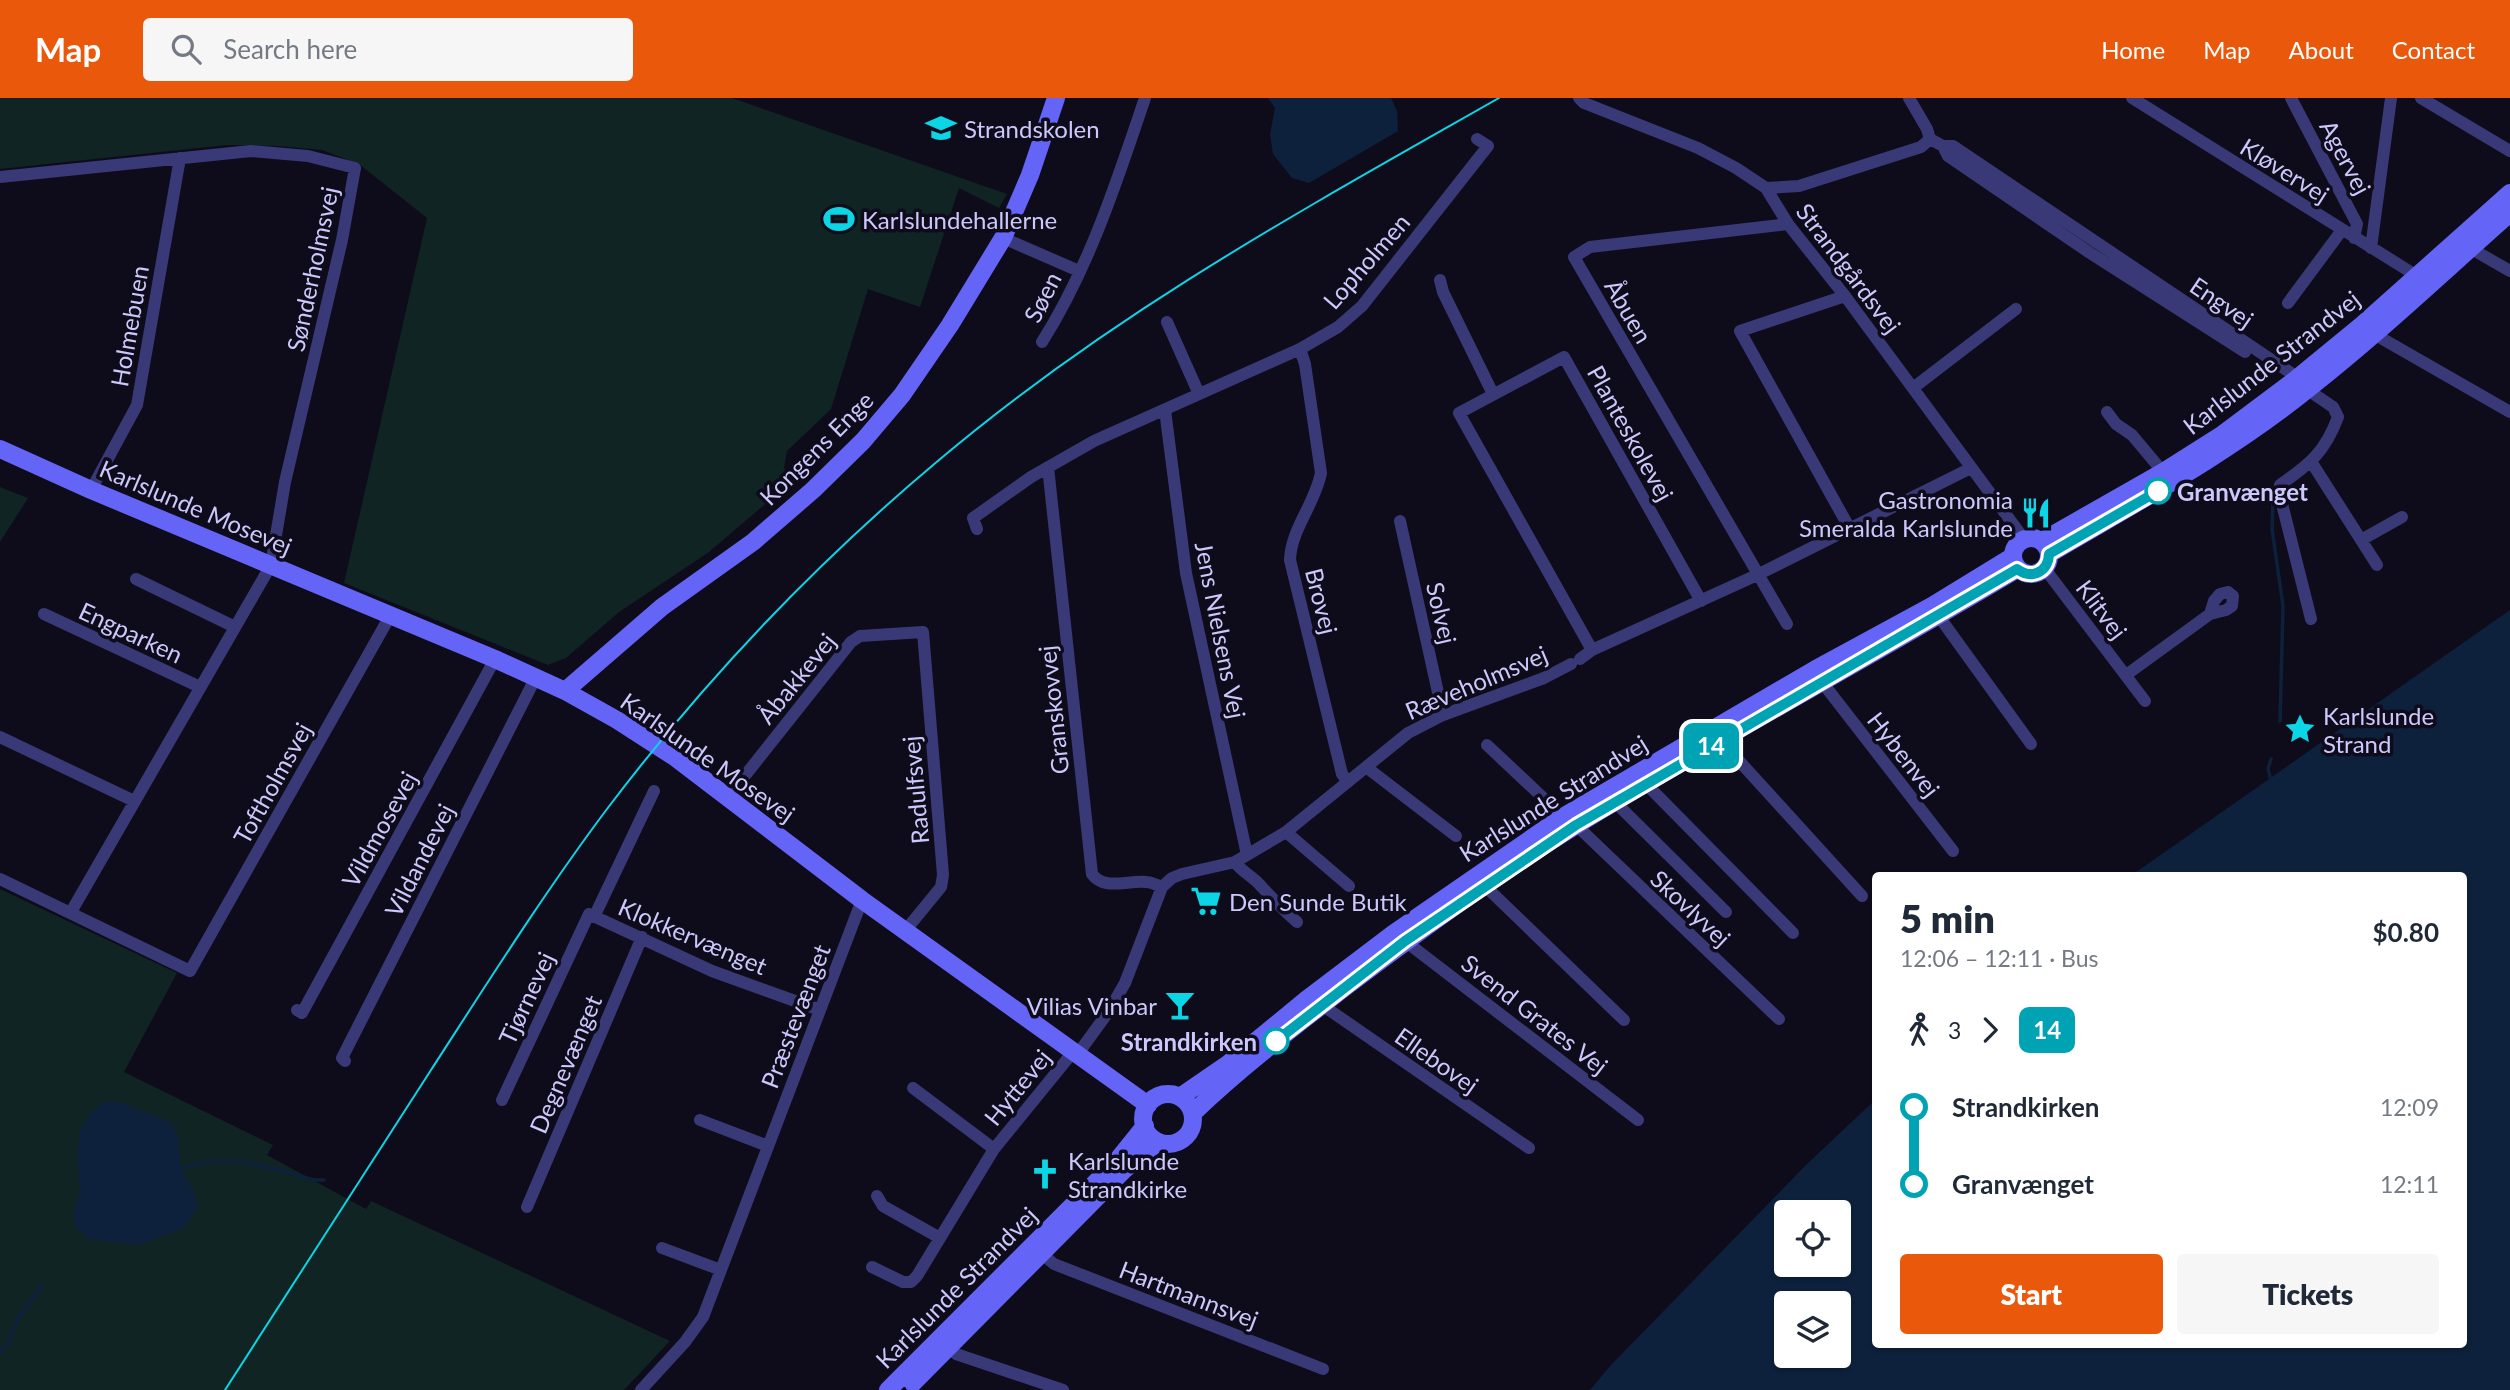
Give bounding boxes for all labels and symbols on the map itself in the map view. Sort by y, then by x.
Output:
school or university icon: Strandskolen [924,111,958,145]
place label: Strandskolen [964,114,1100,143]
street label: Agervej [2314,115,2378,199]
street label: Kløvervej [2235,132,2335,208]
street label: Sønderholmsvej [280,184,344,354]
street label: Strandgårdsvej [1791,197,1907,339]
sports icon: Karlslundehallerne [822,202,856,236]
place label: Karlslundehallerne [862,205,1057,234]
street label: Lopholmen [1317,207,1415,315]
street label: Holmebuen [104,263,154,389]
street label: Søen [1017,267,1067,327]
street label: Engvej [2185,270,2259,334]
street label: Åbuen [1599,274,1659,348]
street label: Karlslunde Strandvej [2177,284,2365,440]
street label: Planteskolevej [1582,360,1680,506]
street label: Kongens Enge [753,385,879,511]
street label: Karlslunde Mosevej [96,453,296,561]
place label: Granvænget [2177,477,2308,506]
marker: Granvænget [2145,478,2171,504]
place label: Gastronomia Smeralda Karlslunde [1799,485,2013,542]
restaurant icon: Gastronomia Smeralda Karlslunde [2019,496,2053,530]
street label: Jens Nielsens Vej [1190,539,1252,721]
street label: Brovej [1300,565,1344,637]
street label: Klitvej [2070,574,2134,644]
street label: Solvej [1421,579,1463,647]
street label: Engparken [75,595,187,669]
street label: Åbakkevej [751,627,841,729]
street label: Ræveholmsvej [1400,639,1552,725]
street label: Granskovvej [1032,644,1074,776]
street label: Karlslunde Mosevej [615,686,801,828]
place label: Karlslunde Strand [2323,701,2434,758]
street label: Hybenvej [1862,706,1946,802]
place icon: Karlslunde Strand [2283,712,2317,746]
street label: Toftholmsvej [227,717,317,849]
line badge: 14 [1680,723,1742,769]
street label: Karlslunde Strandvej [1454,728,1652,868]
street label: Radulfsvej [896,735,934,845]
street label: Vildmosevej [335,766,423,892]
street label: Vildandevej [378,799,460,921]
street label: Skovlyvej [1645,864,1737,952]
supermarket icon: Den Sunde Butik [1189,884,1223,918]
place label: Den Sunde Butik [1229,887,1408,916]
street label: Klokkervænget [614,892,772,980]
street label: Præstevænget [754,940,836,1092]
street label: Tjørnevej [492,947,560,1049]
street label: Svend Grates Vej [1456,948,1614,1080]
bar icon: Vilias Vinbar [1163,988,1197,1022]
street label: Degnevænget [523,990,607,1137]
place label: Vilias Vinbar [1026,991,1157,1020]
street label: Ellebovej [1390,1021,1484,1099]
place label: Strandkirken [1121,1027,1257,1056]
marker: Strandkirken [1263,1028,1289,1054]
street label: Hyttevej [978,1043,1056,1131]
place label: Karlslunde Strandkirke [1068,1146,1187,1203]
church icon: Karlslunde Strandkirke [1028,1157,1062,1191]
street label: Karlslunde Strandvej [869,1200,1043,1374]
street label: Hartmannsvej [1115,1254,1263,1334]

